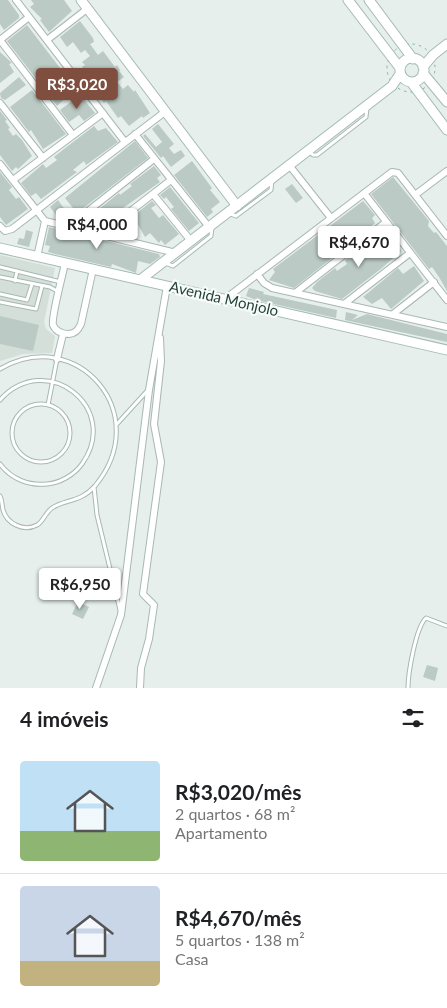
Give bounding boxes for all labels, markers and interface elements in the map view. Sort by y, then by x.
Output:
pin: R$3,020 [31,68,123,110]
text: R$3,020 [47,74,107,93]
pin: R$4,000 [51,208,143,250]
text: R$4,000 [67,214,127,233]
pin: R$4,670 [313,226,405,268]
text: R$4,670 [329,232,389,251]
street label: Avenida Monjolo [168,277,281,319]
pin: R$6,950 [34,568,126,610]
text: R$6,950 [50,574,110,593]
icon: filters [399,704,427,732]
text: 4 imóveis [20,706,108,731]
text: R$3,020/mês [175,779,302,804]
icon: home [60,781,120,841]
text: 2 quartos · 68 m² [175,804,295,823]
text: Apartamento [175,823,267,842]
text: R$4,670/mês [175,905,302,930]
icon: home [60,906,120,966]
text: 5 quartos · 138 m² [175,930,305,949]
text: Casa [175,949,209,968]

